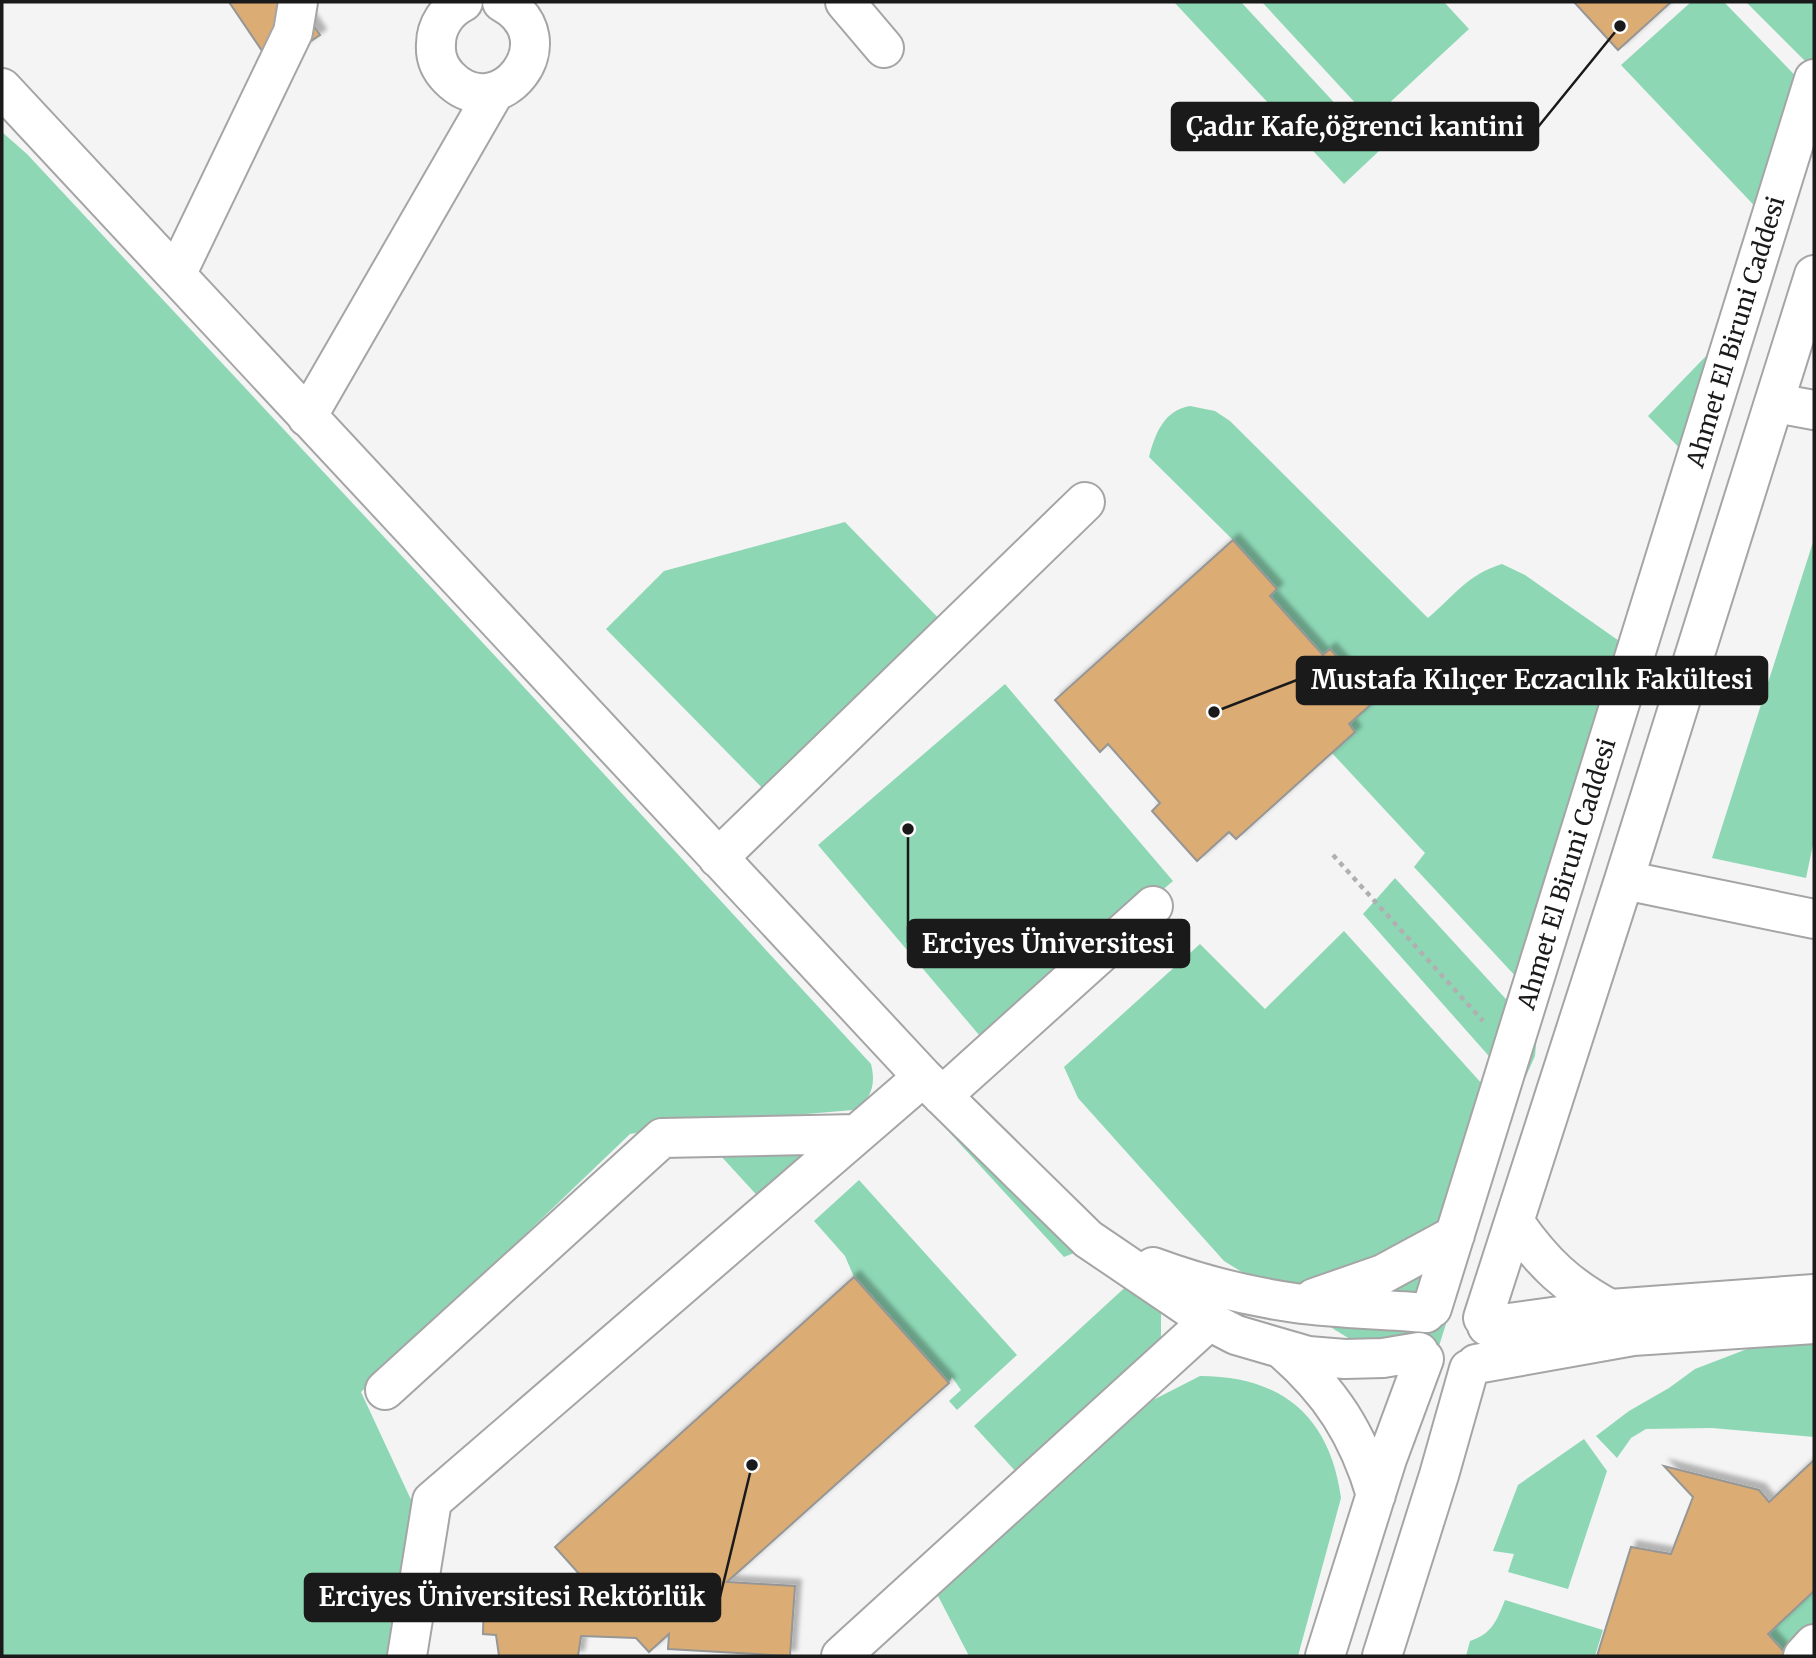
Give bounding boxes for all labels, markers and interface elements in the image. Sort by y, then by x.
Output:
callout: Çadır Kafe,öğrenci kantini [1172,103,1538,150]
text: Çadır Kafe,öğrenci kantini [1186,110,1524,143]
street label: Ahmet El Biruni Caddesi [1679,192,1792,472]
callout: Mustafa Kılıçer Eczacılık Fakültesi [1297,657,1767,704]
text: Mustafa Kılıçer Eczacılık Fakültesi [1311,663,1753,696]
street label: Ahmet El Biruni Caddesi [1510,734,1623,1014]
callout: Erciyes Üniversitesi [908,920,1189,967]
text: Erciyes Üniversitesi [922,927,1174,960]
callout: Erciyes Üniversitesi Rektörlük [305,1574,720,1621]
text: Erciyes Üniversitesi Rektörlük [319,1580,706,1613]

